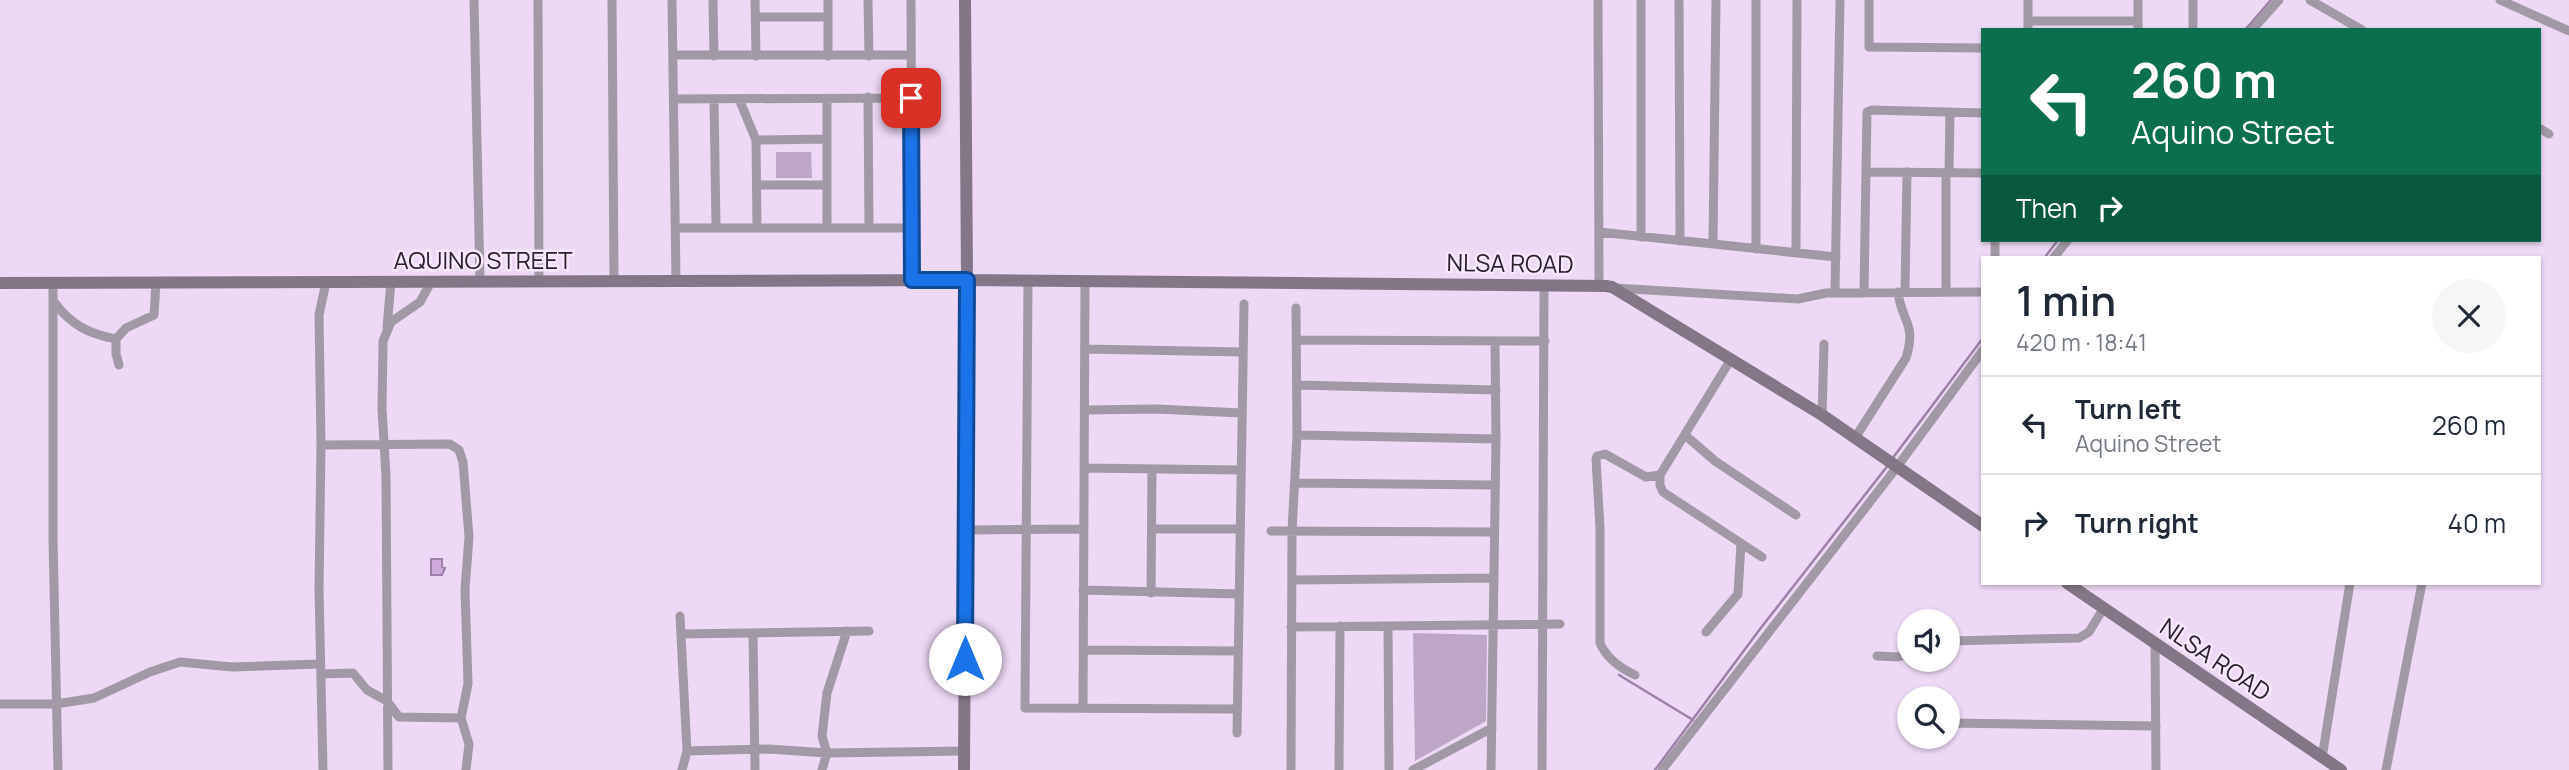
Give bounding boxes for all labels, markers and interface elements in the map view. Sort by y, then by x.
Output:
text: 260 m [2131,46,2277,113]
icon: left [2016,56,2107,147]
pin [881,68,941,128]
icon: arrive [892,79,930,117]
text: Aquino Street [2131,110,2335,154]
icon: right [2091,189,2129,227]
text: Then [2016,190,2077,226]
street label: AQUINO STREET [393,243,573,276]
street label: NLSA ROAD [1446,245,1574,280]
text: 1 min [2016,271,2116,329]
button: close [2432,279,2506,353]
text: 420 m · 18:41 [2016,326,2147,358]
text: Turn left [2075,391,2182,427]
icon: left [2016,406,2054,444]
text: 260 m [2432,407,2506,443]
text: Aquino Street [2075,427,2222,459]
icon: right [2016,504,2054,542]
text: Turn right [2075,505,2199,541]
text: 40 m [2448,505,2506,541]
map controls [1897,609,1960,749]
button: sound [1897,609,1960,672]
street label: NLSA ROAD [2154,610,2278,708]
position arrow [928,622,1002,696]
button: search [1897,686,1960,749]

